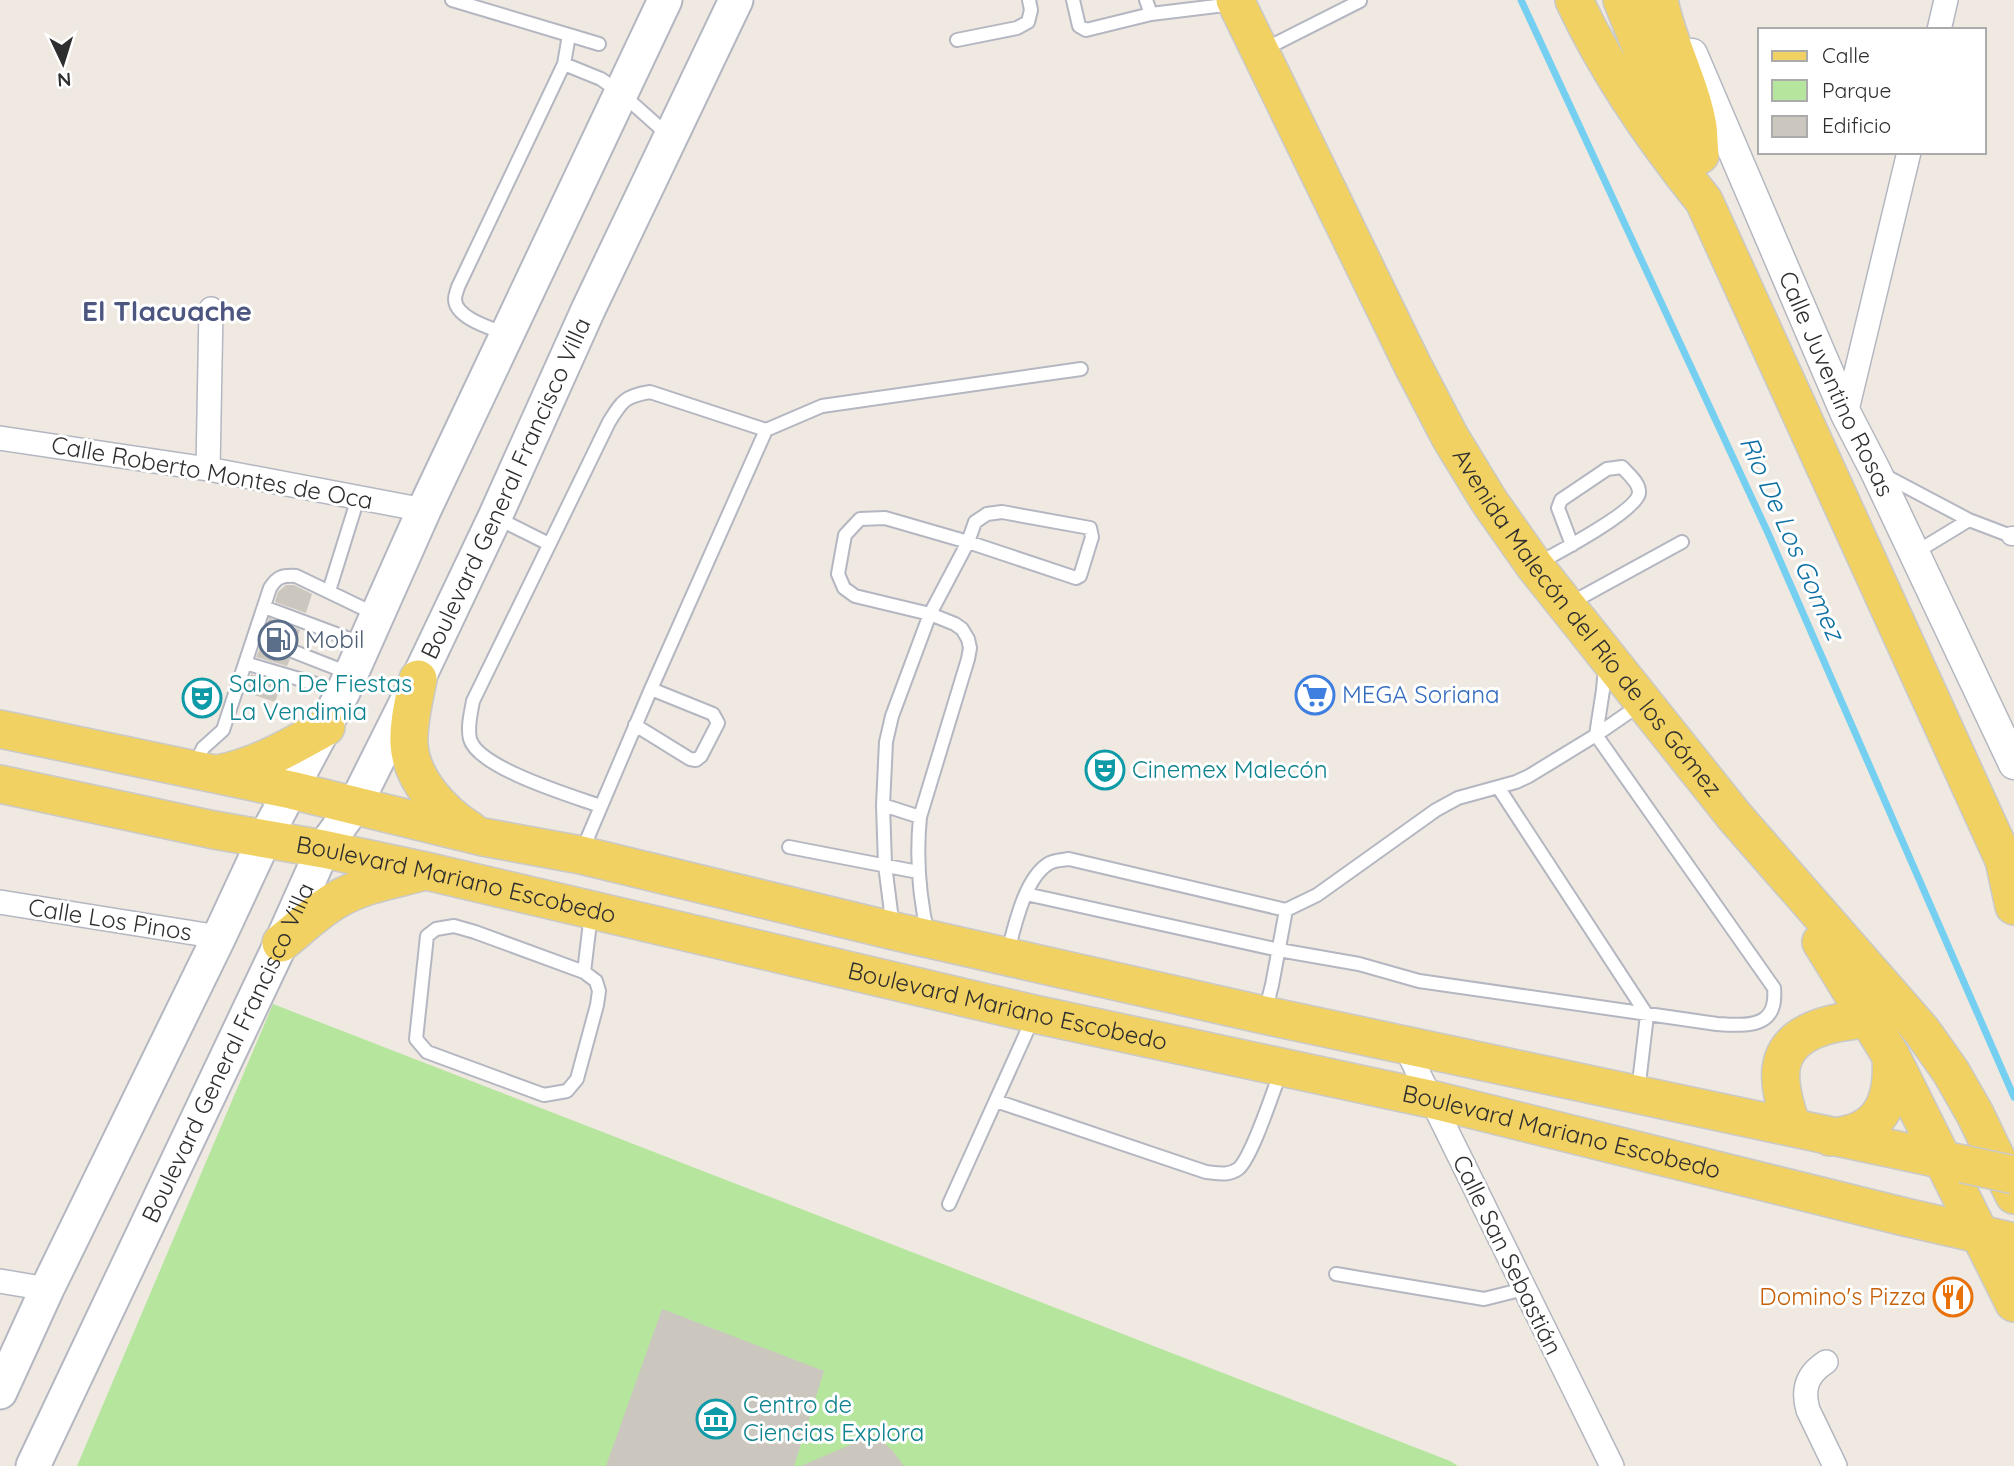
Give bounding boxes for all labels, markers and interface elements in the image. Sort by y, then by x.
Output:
north arrow [28,28,98,98]
legend [1758,28,1986,154]
text: Calle [1822,42,1870,68]
text: N [56,68,72,92]
text: Parque [1822,77,1891,103]
text: Edificio [1822,112,1891,138]
street label: Calle Juventino Rosas [1773,266,1901,501]
district label: El Tlacuache [82,293,252,328]
street label: Boulevard General Francisco Villa [414,313,597,664]
street label: Calle Roberto Montes de Oca [49,429,375,515]
water label: Rio De Los Gomez [1733,431,1853,647]
street label: Avenida Malecón del Río de los Gómez [1447,443,1729,802]
fuel station icon: Mobil [257,619,299,661]
place label: Mobil [305,624,365,654]
place label: Salon De Fiestas La Vendimia [229,668,412,726]
supermarket icon: MEGA Soriana [1294,674,1336,716]
theatre icon: Salon De Fiestas La Vendimia [181,677,223,719]
place label: MEGA Soriana [1342,679,1500,709]
theatre icon: Cinemex Malecón [1084,749,1126,791]
place label: Cinemex Malecón [1132,754,1328,784]
street label: Boulevard Mariano Escobedo [294,829,619,929]
street label: Boulevard General Francisco Villa [135,878,320,1227]
street label: Calle Los Pinos [26,891,194,947]
street label: Boulevard Mariano Escobedo [845,955,1170,1056]
street label: Boulevard Mariano Escobedo [1400,1078,1724,1185]
street label: Calle San Sebastián [1446,1150,1569,1359]
restaurant icon: Domino's Pizza [1932,1276,1974,1318]
place label: Domino's Pizza [1759,1281,1926,1311]
place label: Centro de Ciencias Explora [743,1389,924,1447]
museum icon: Centro de Ciencias Explora [695,1398,737,1440]

